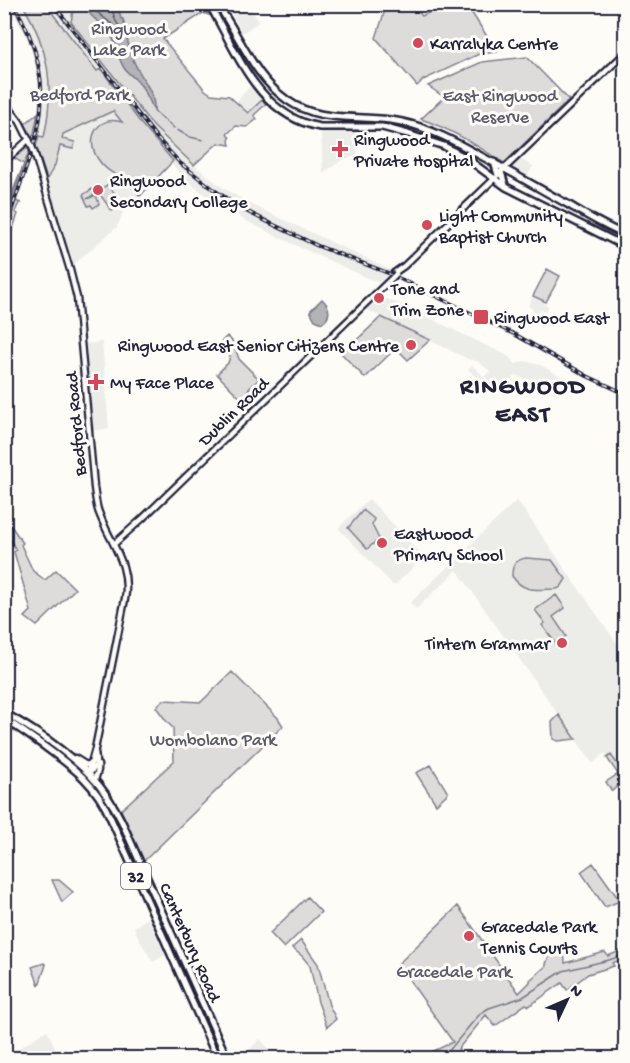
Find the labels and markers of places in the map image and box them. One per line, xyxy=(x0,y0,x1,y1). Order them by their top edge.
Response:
place label: Karralyka Centre xyxy=(430,35,559,56)
marker: Karralyka Centre xyxy=(411,36,425,50)
place label: Ringwood Private Hospital xyxy=(353,131,473,173)
marker: Ringwood Private Hospital xyxy=(331,140,349,158)
place label: Ringwood Secondary College xyxy=(110,172,248,214)
marker: Ringwood Secondary College xyxy=(91,183,105,197)
place label: Light Community Baptist Church xyxy=(438,207,563,249)
marker: Light Community Baptist Church xyxy=(420,218,434,232)
place label: Tone and Trim Zone xyxy=(390,280,465,322)
marker: Tone and Trim Zone xyxy=(372,291,386,305)
marker: Ringwood East xyxy=(472,308,490,326)
place label: Ringwood East xyxy=(494,309,610,330)
place label: Ringwood East Senior Citizens Centre xyxy=(118,337,400,358)
marker: Ringwood East Senior Citizens Centre xyxy=(404,338,418,352)
marker: My Face Place xyxy=(87,373,105,391)
place label: My Face Place xyxy=(110,374,215,395)
place label: Eastwood Primary School xyxy=(393,525,503,567)
marker: Eastwood Primary School xyxy=(375,536,389,550)
place label: Tintern Grammar xyxy=(424,635,552,656)
marker: Tintern Grammar xyxy=(555,636,569,650)
place label: Gracedale Park Tennis Courts xyxy=(480,918,598,960)
marker: Gracedale Park Tennis Courts xyxy=(462,929,476,943)

